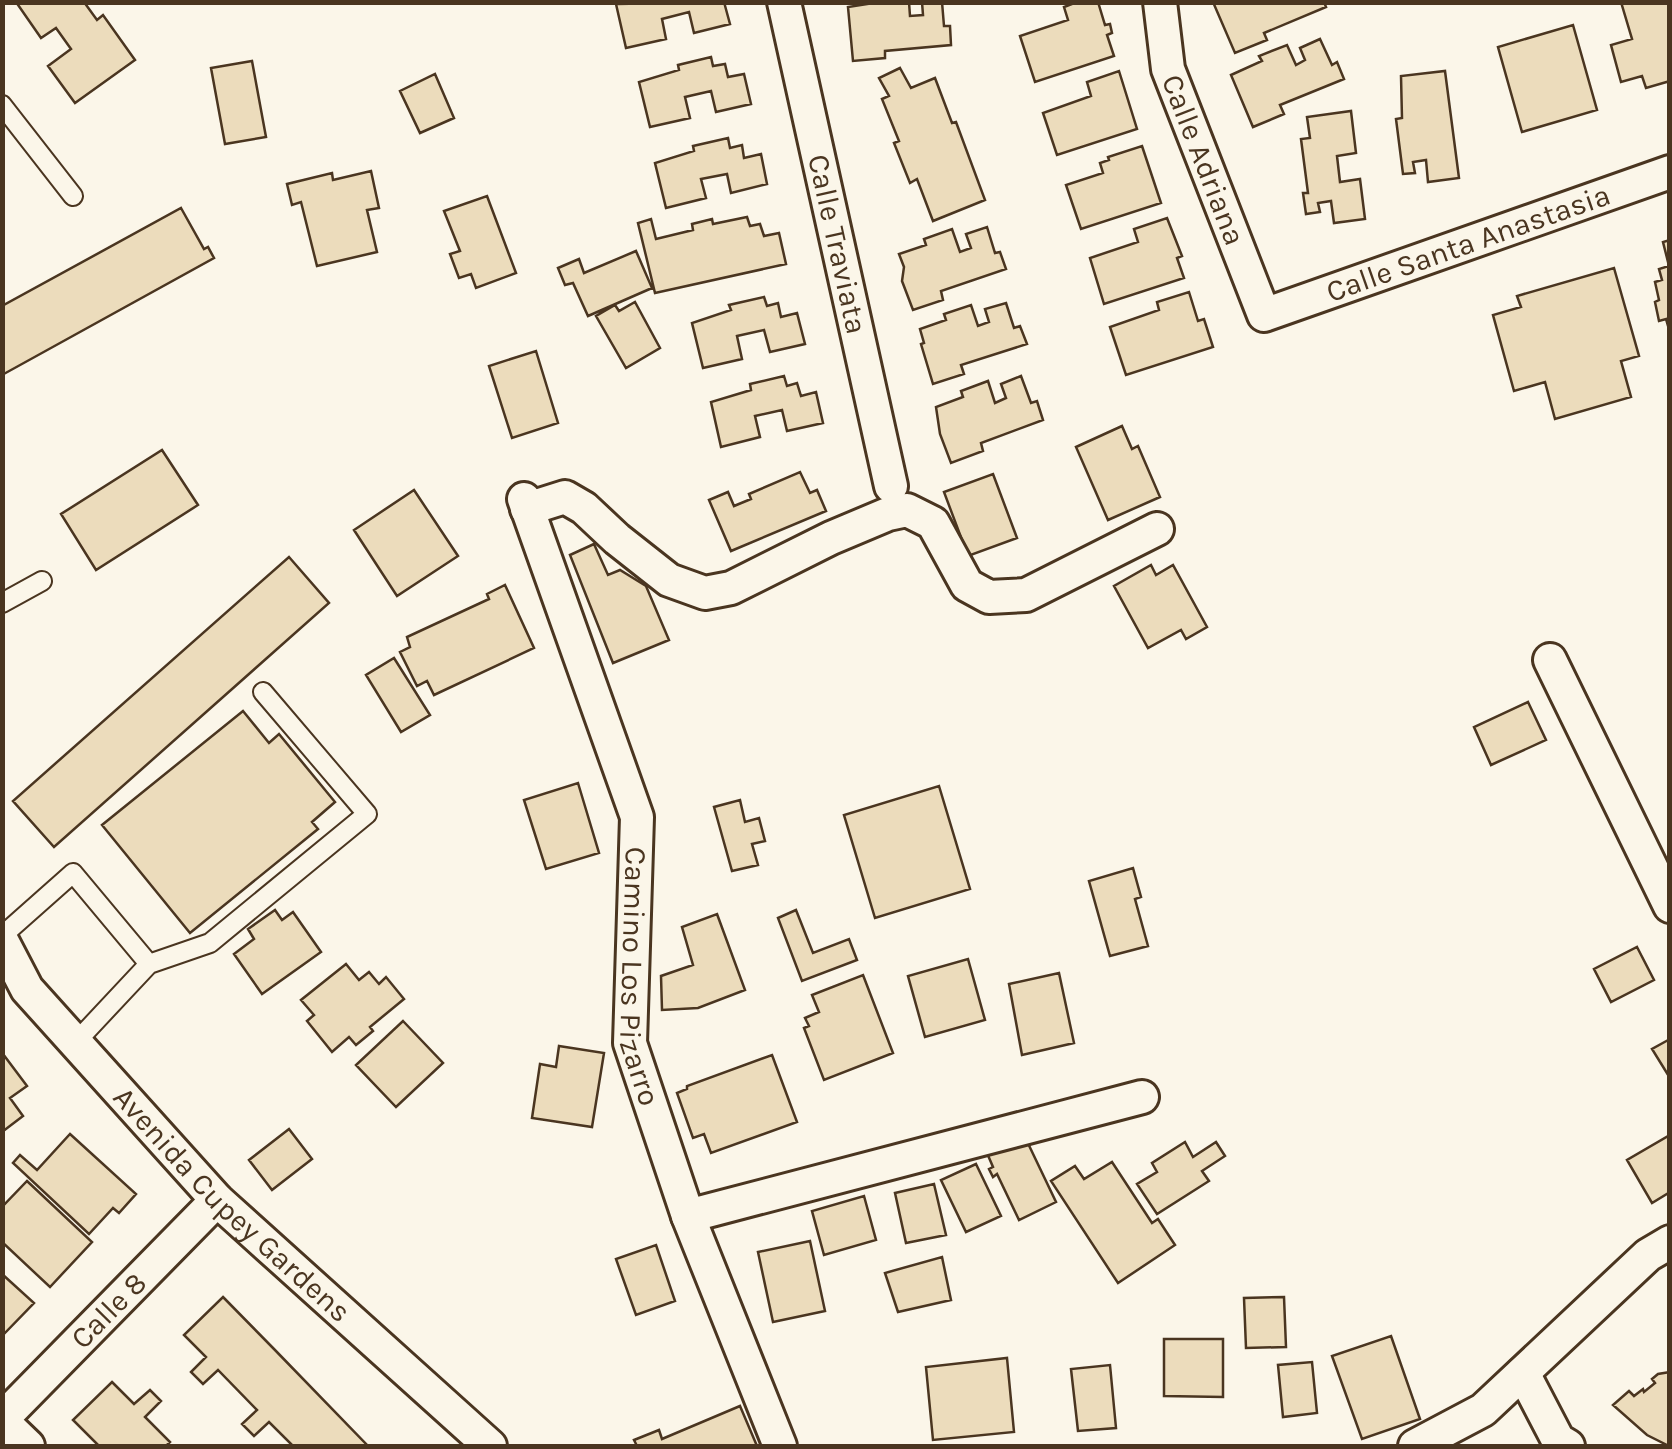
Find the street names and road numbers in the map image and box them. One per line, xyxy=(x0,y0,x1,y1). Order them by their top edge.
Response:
street label: Calle Adriana xyxy=(1154,69,1253,250)
street label: Calle Traviata xyxy=(800,151,875,337)
street label: Calle Santa Anastasia xyxy=(1321,177,1615,310)
street label: Camino Los Pizarro xyxy=(612,846,668,1110)
street label: Avenida Cupey Gardens xyxy=(106,1079,358,1330)
street label: Calle 8 xyxy=(63,1265,154,1356)

